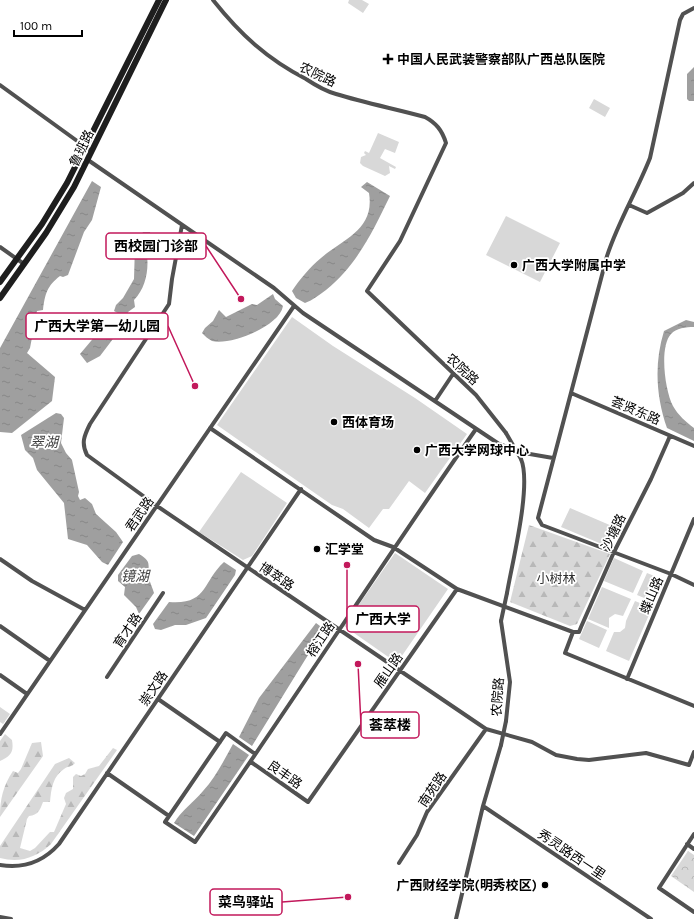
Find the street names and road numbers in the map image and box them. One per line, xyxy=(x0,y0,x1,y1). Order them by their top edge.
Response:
street label: 农院路 xyxy=(297,59,339,90)
street label: 鲁班路 xyxy=(66,127,97,169)
street label: 农院路 xyxy=(443,351,482,388)
street label: 荟贤东路 xyxy=(609,393,663,428)
street label: 君武路 xyxy=(122,494,157,535)
street label: 沙塘路 xyxy=(598,511,629,553)
street label: 博萃路 xyxy=(256,559,297,594)
street label: 蝶山路 xyxy=(637,574,666,616)
street label: 育才路 xyxy=(110,610,145,651)
street label: 榕江路 xyxy=(303,619,338,660)
street label: 雁山路 xyxy=(371,650,406,691)
street label: 崇文路 xyxy=(136,668,171,709)
street label: 农院路 xyxy=(489,677,506,717)
street label: 良丰路 xyxy=(264,757,305,792)
street label: 南苑路 xyxy=(415,769,450,810)
street label: 秀灵路西一里 xyxy=(535,826,608,882)

